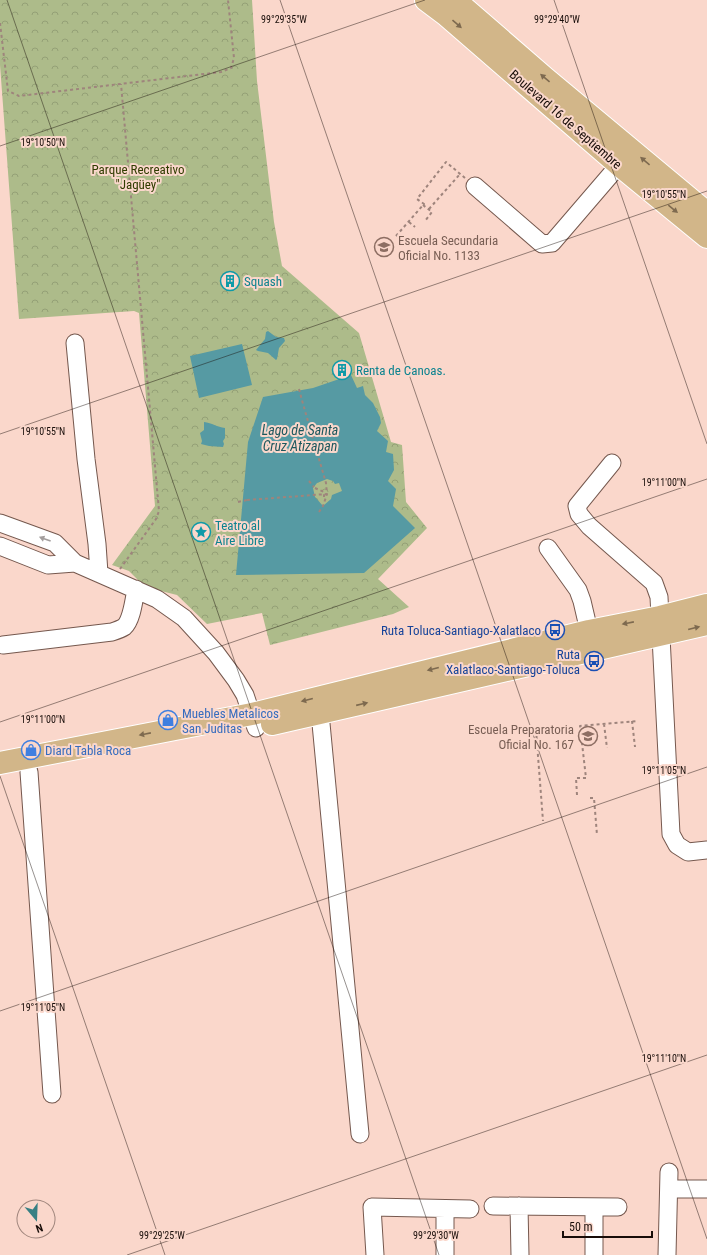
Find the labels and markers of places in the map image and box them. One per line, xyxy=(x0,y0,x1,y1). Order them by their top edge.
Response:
place label: Escuela Secundaria Oficial No. 1133 xyxy=(398,233,498,263)
school or university icon: Escuela Secundaria Oficial No. 1133 xyxy=(373,236,395,258)
building icon: Squash xyxy=(219,270,241,292)
place label: Squash xyxy=(244,274,282,289)
building icon: Renta de Canoas. xyxy=(331,359,353,381)
place label: Renta de Canoas. xyxy=(356,363,446,378)
place label: Teatro al Aire Libre xyxy=(215,518,264,548)
place icon: Teatro al Aire Libre xyxy=(190,521,212,543)
bus stop icon: Ruta Toluca-Santiago-Xalatlaco xyxy=(544,619,566,641)
place label: Ruta Toluca-Santiago-Xalatlaco xyxy=(381,623,541,638)
place label: Ruta Xalatlaco-Santiago-Toluca xyxy=(446,647,580,677)
bus stop icon: Ruta Xalatlaco-Santiago-Toluca xyxy=(583,650,605,672)
place label: Muebles Metalicos San Juditas xyxy=(182,706,279,736)
shop icon: Muebles Metalicos San Juditas xyxy=(157,709,179,731)
place label: Escuela Preparatoria Oficial No. 167 xyxy=(468,722,574,752)
school or university icon: Escuela Preparatoria Oficial No. 167 xyxy=(577,725,599,747)
shop icon: Diard Tabla Roca xyxy=(20,739,42,761)
place label: Diard Tabla Roca xyxy=(45,743,131,758)

